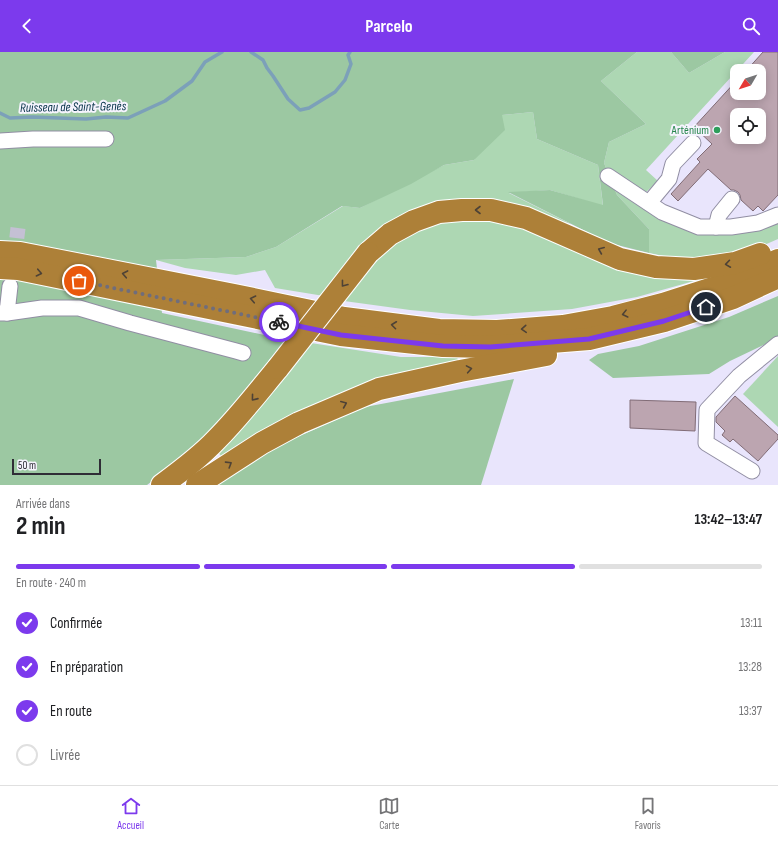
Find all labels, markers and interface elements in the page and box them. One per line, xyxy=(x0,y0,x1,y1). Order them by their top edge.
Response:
icon: back xyxy=(16,15,38,37)
icon: search xyxy=(740,15,762,37)
text: Parcelo xyxy=(365,16,413,37)
north arrow xyxy=(730,64,766,100)
map controls xyxy=(730,64,766,144)
water label: Ruisseau de Saint-Genès xyxy=(20,98,127,116)
button: locate xyxy=(730,108,766,144)
place label: Arténium xyxy=(671,123,709,138)
marker: Arténium xyxy=(712,125,722,135)
one-way arrow xyxy=(475,206,481,214)
one-way arrow xyxy=(597,247,604,255)
one-way arrow xyxy=(725,259,731,268)
pin xyxy=(62,264,96,298)
one-way arrow xyxy=(35,268,42,277)
icon: bag xyxy=(68,270,90,292)
one-way arrow xyxy=(122,270,128,278)
one-way arrow xyxy=(341,279,348,286)
pin xyxy=(689,290,723,324)
one-way arrow xyxy=(250,295,256,303)
icon: home xyxy=(695,296,717,318)
courier xyxy=(259,302,299,342)
one-way arrow xyxy=(622,309,628,317)
icon: bike xyxy=(268,311,290,333)
one-way arrow xyxy=(391,321,397,330)
one-way arrow xyxy=(521,325,527,334)
one-way arrow xyxy=(466,365,472,374)
one-way arrow xyxy=(252,393,259,401)
one-way arrow xyxy=(341,400,348,408)
scale bar xyxy=(12,457,101,476)
text: 50 m xyxy=(18,459,36,472)
one-way arrow xyxy=(225,461,232,469)
text: Arrivée dans xyxy=(16,496,70,512)
text: 13:42–13:47 xyxy=(695,510,762,529)
text: 2 min xyxy=(16,511,66,542)
text: En route · 240 m xyxy=(16,575,86,591)
icon: check xyxy=(16,612,38,634)
text: Confirmée xyxy=(50,614,102,633)
text: 13:11 xyxy=(740,615,762,631)
icon: check xyxy=(16,656,38,678)
text: En préparation xyxy=(50,658,123,677)
text: 13:28 xyxy=(738,659,762,675)
icon: check xyxy=(16,700,38,722)
text: En route xyxy=(50,702,92,721)
text: 13:37 xyxy=(739,703,762,719)
text: Livrée xyxy=(50,746,80,765)
tab: Accueil xyxy=(117,795,144,832)
tab: Carte xyxy=(378,795,400,832)
tab: Favoris xyxy=(635,795,661,832)

